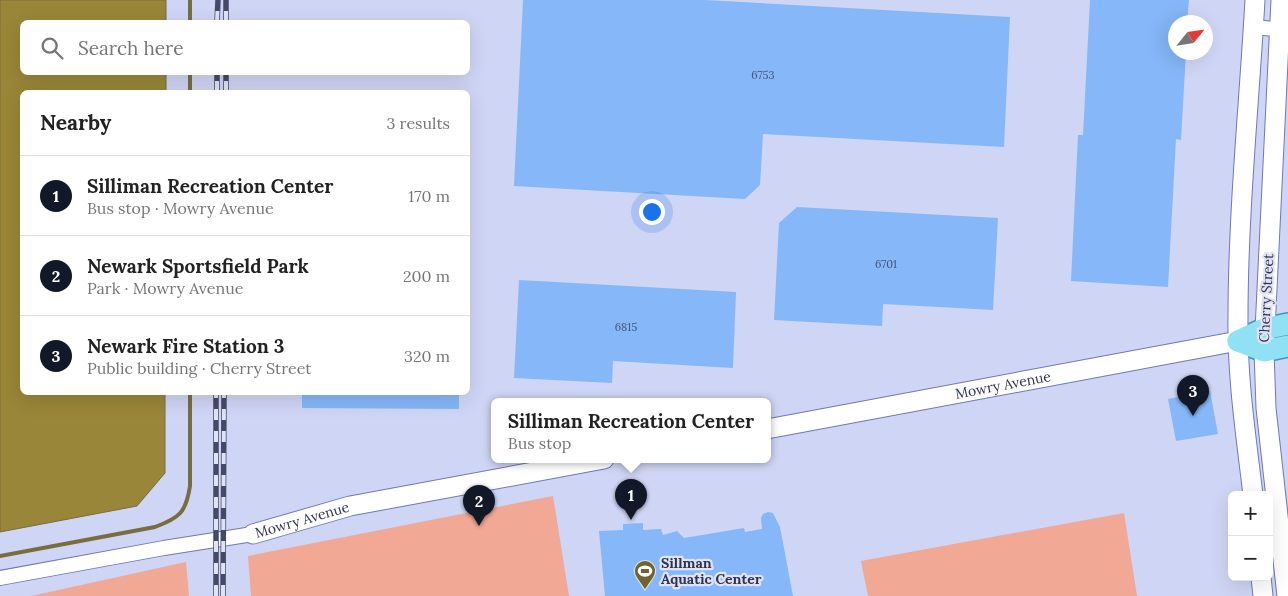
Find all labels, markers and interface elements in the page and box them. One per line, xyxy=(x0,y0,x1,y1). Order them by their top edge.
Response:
north arrow xyxy=(1168,15,1213,60)
search box xyxy=(20,20,470,75)
icon: search xyxy=(38,34,66,62)
text: Search here xyxy=(78,36,184,60)
house number: 6753 xyxy=(751,68,775,82)
text: Nearby xyxy=(40,109,111,136)
text: 3 results xyxy=(386,113,450,133)
text: Silliman Recreation Center xyxy=(87,174,333,198)
text: 1 xyxy=(53,186,59,206)
text: 170 m xyxy=(408,186,450,206)
text: Bus stop · Mowry Avenue xyxy=(87,198,274,218)
your location xyxy=(639,199,665,225)
street label: Cherry Street xyxy=(1255,253,1277,343)
text: Newark Sportsfield Park xyxy=(87,254,309,278)
house number: 6701 xyxy=(875,257,897,271)
text: 2 xyxy=(52,266,60,286)
text: 200 m xyxy=(403,266,450,286)
text: Park · Mowry Avenue xyxy=(87,278,243,298)
house number: 6815 xyxy=(615,320,637,334)
text: Newark Fire Station 3 xyxy=(87,334,285,358)
text: 3 xyxy=(52,346,60,366)
text: 320 m xyxy=(404,346,450,366)
text: Public building · Cherry Street xyxy=(87,358,311,378)
street label: Mowry Avenue xyxy=(954,367,1053,403)
pin: 3 xyxy=(1177,375,1209,416)
popup xyxy=(491,398,771,463)
text: Silliman Recreation Center xyxy=(508,409,754,433)
text: Bus stop xyxy=(508,433,571,453)
pin: 1 xyxy=(615,479,647,520)
pin: 2 xyxy=(463,485,495,526)
map controls xyxy=(1228,491,1273,581)
button: + xyxy=(1228,491,1273,536)
street label: Mowry Avenue xyxy=(253,498,351,542)
button: − xyxy=(1228,536,1273,581)
place label: Sillman Aquatic Center xyxy=(661,554,762,588)
sports icon: Sillman Aquatic Center xyxy=(633,559,657,590)

